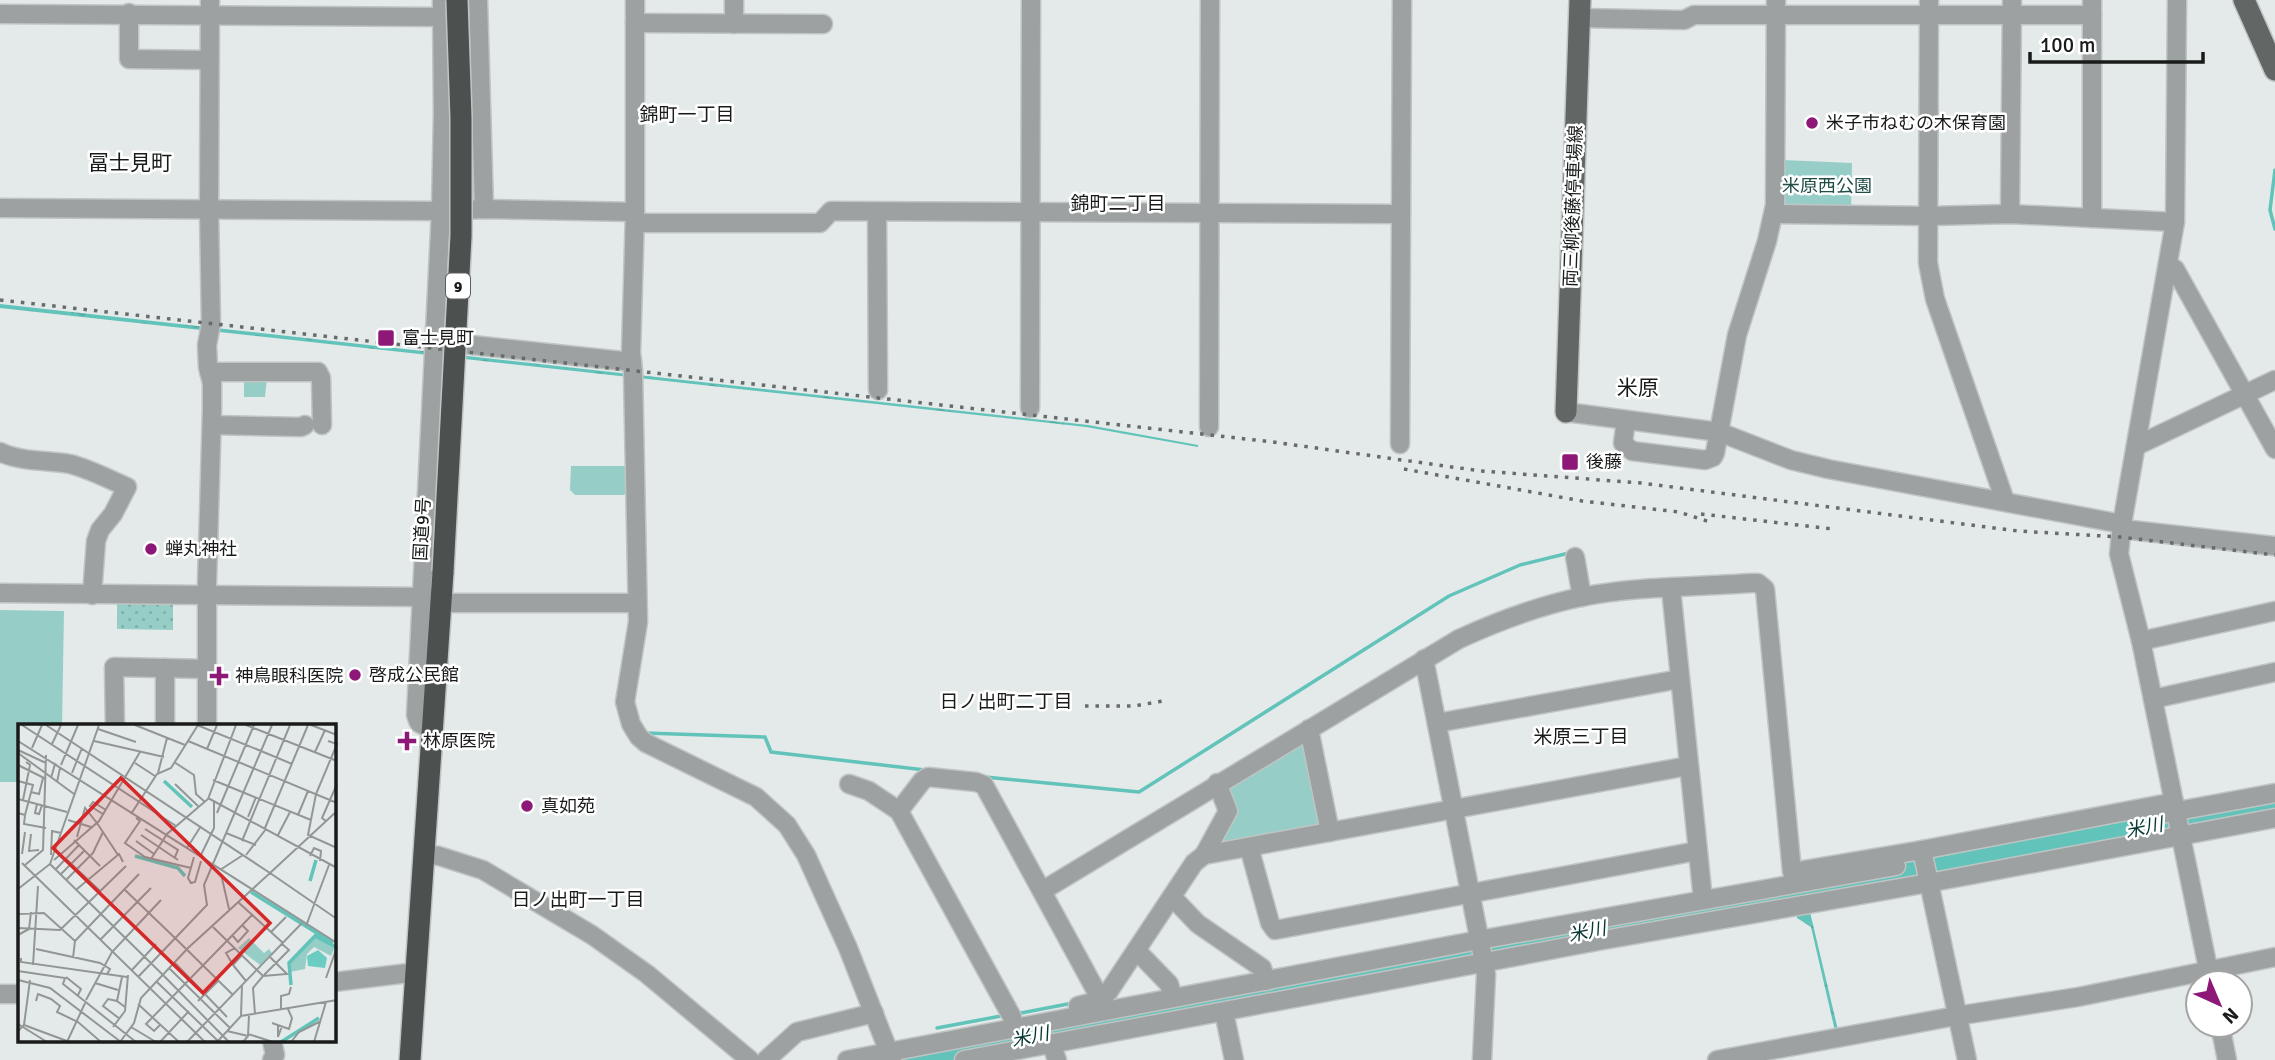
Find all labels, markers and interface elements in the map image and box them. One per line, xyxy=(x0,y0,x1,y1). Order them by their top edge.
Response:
scale bar xyxy=(2030,21,2203,65)
text: 100 m xyxy=(2040,32,2095,58)
district label: 錦町一丁目 xyxy=(639,103,735,127)
place label: 米子市ねむの木保育園 xyxy=(1826,112,2006,134)
marker: 米子市ねむの木保育園 xyxy=(1804,115,1820,131)
street label: 両三柳後藤停車場線 xyxy=(1559,125,1587,287)
district label: 冨士見町 xyxy=(88,150,172,176)
park label: 米原西公園 xyxy=(1782,175,1872,197)
district label: 錦町二丁目 xyxy=(1070,192,1166,216)
road number: 9 xyxy=(446,274,470,298)
place label: 富士見町 xyxy=(402,327,474,349)
marker: 富士見町 xyxy=(376,328,396,348)
district label: 米原 xyxy=(1617,375,1659,401)
place label: 後藤 xyxy=(1586,451,1622,473)
marker: 後藤 xyxy=(1560,452,1580,472)
street label: 国道9号 xyxy=(409,497,435,561)
place label: 蝉丸神社 xyxy=(165,538,237,560)
marker: 蝉丸神社 xyxy=(143,541,159,557)
place label: 啓成公民館 xyxy=(369,664,459,686)
place label: 神鳥眼科医院 xyxy=(235,665,343,687)
marker: 神鳥眼科医院 xyxy=(209,666,229,686)
marker: 啓成公民館 xyxy=(347,667,363,683)
district label: 日ノ出町二丁目 xyxy=(939,690,1073,714)
inset map xyxy=(18,724,336,1042)
district label: 米原三丁目 xyxy=(1533,725,1629,749)
place label: 林原医院 xyxy=(423,730,495,752)
marker: 林原医院 xyxy=(397,731,417,751)
place label: 真如苑 xyxy=(541,795,595,817)
marker: 真如苑 xyxy=(519,798,535,814)
water label: 米川 xyxy=(2123,812,2167,843)
district label: 日ノ出町一丁目 xyxy=(511,888,645,912)
water label: 米川 xyxy=(1566,916,1610,947)
north arrow xyxy=(2184,969,2254,1039)
text: N xyxy=(2217,1002,2243,1029)
water label: 米川 xyxy=(1009,1021,1053,1052)

